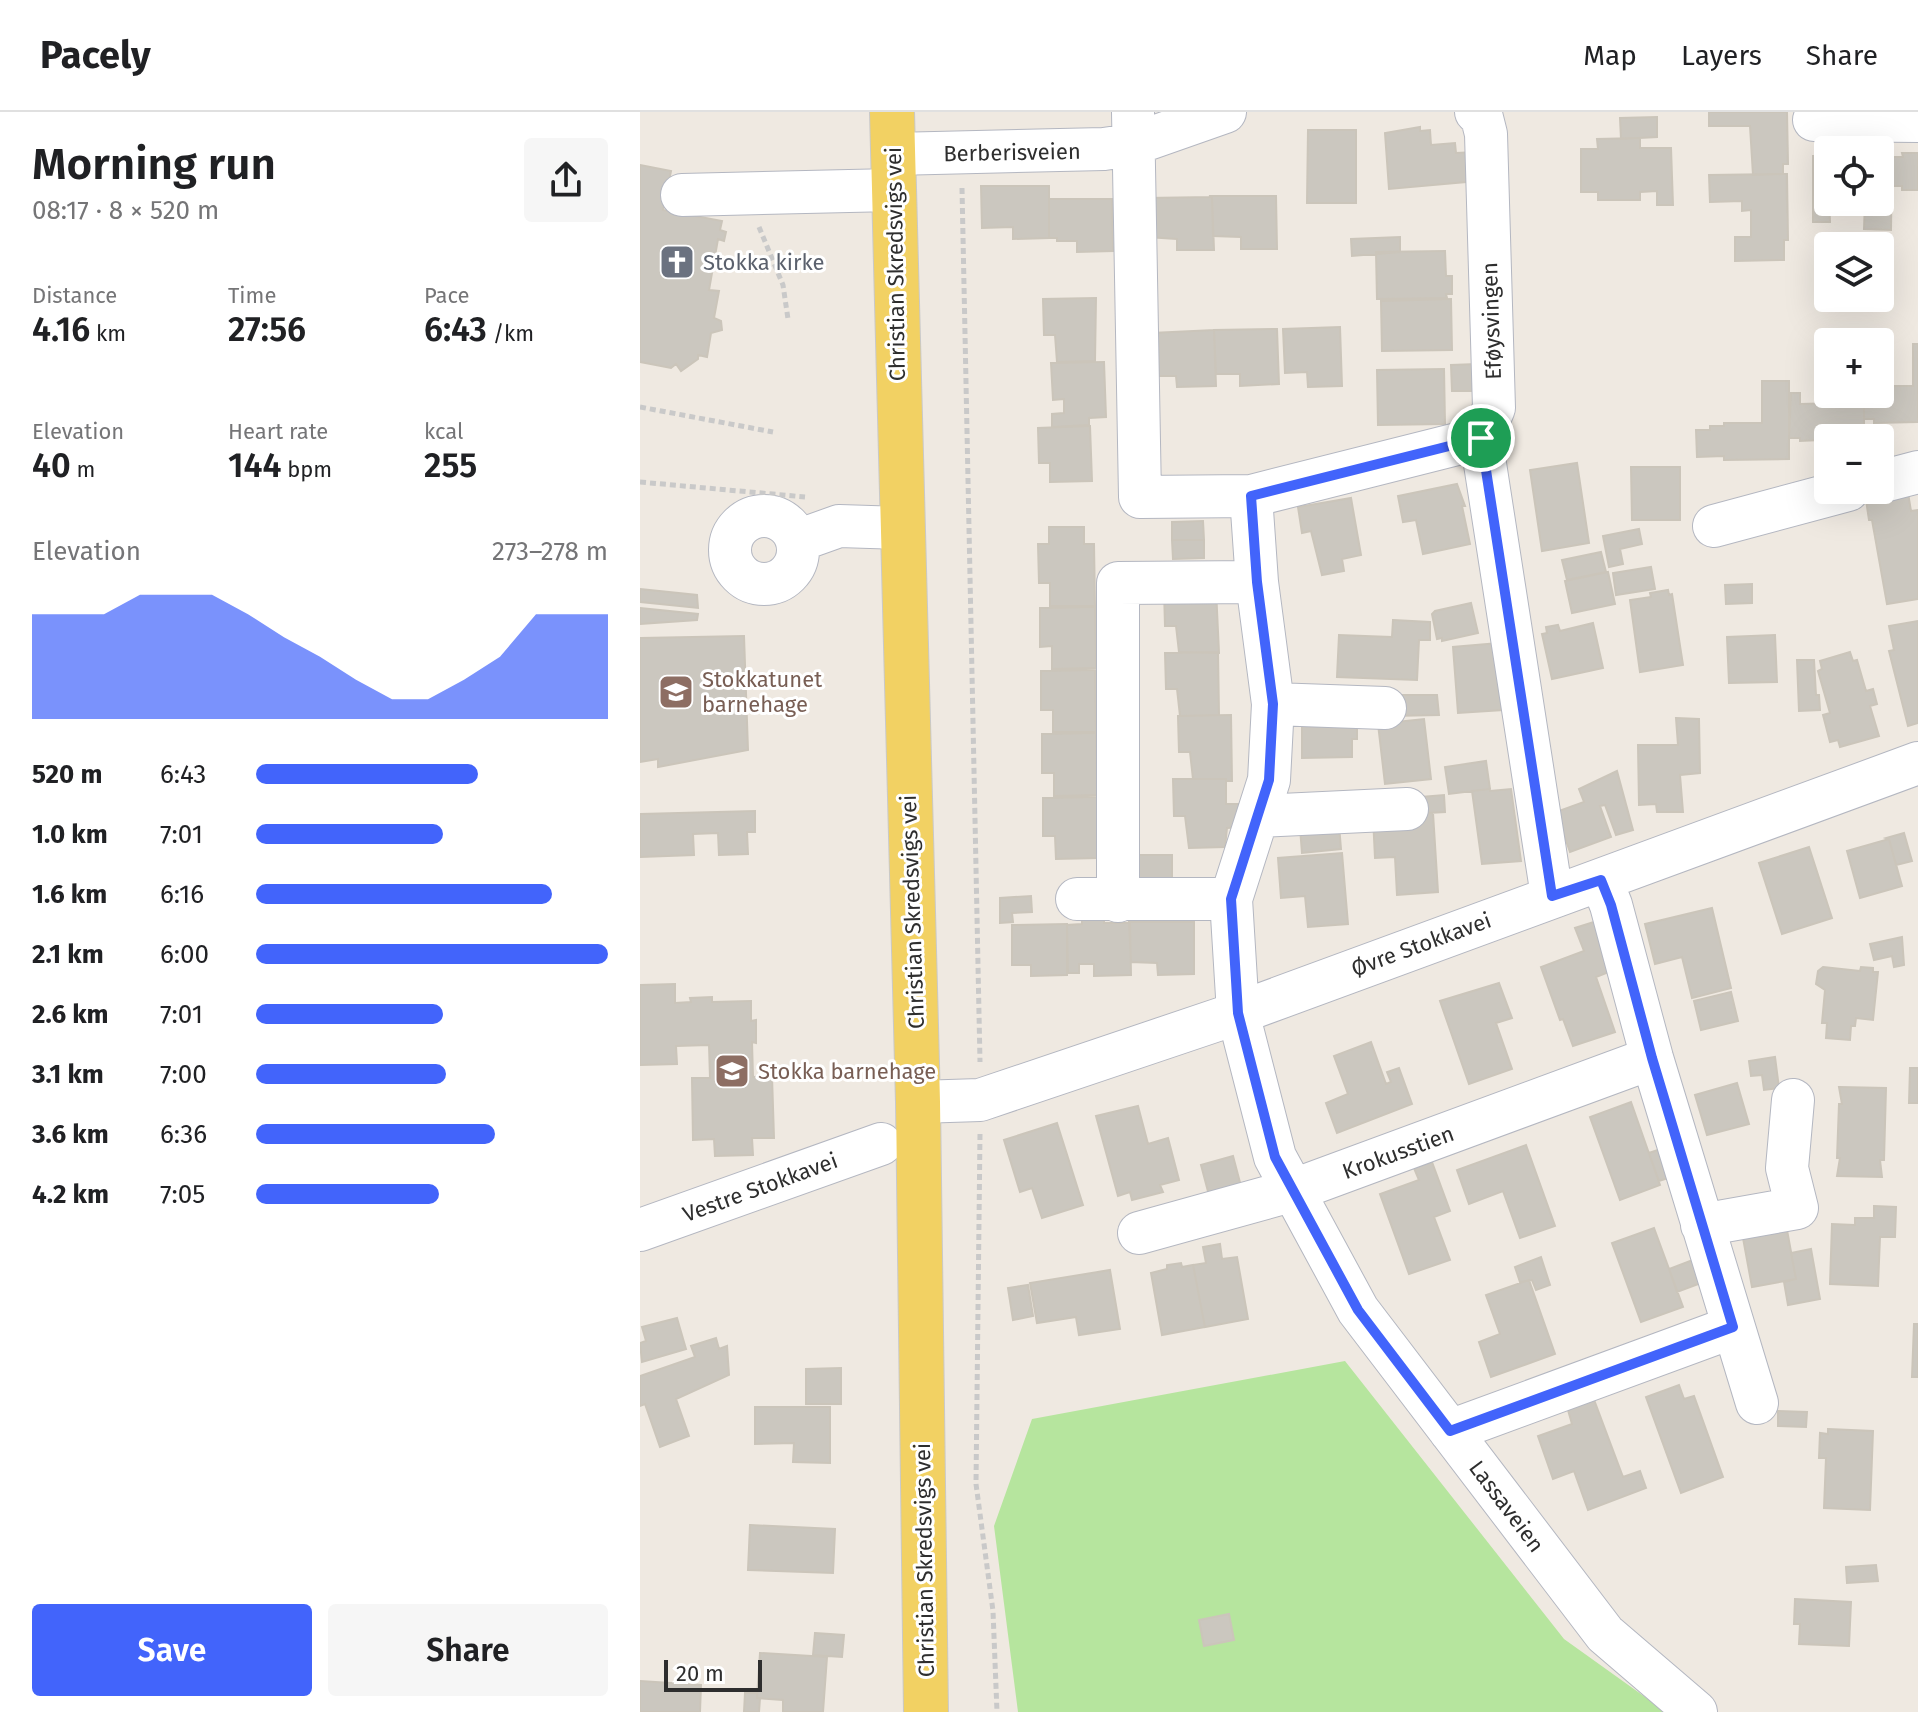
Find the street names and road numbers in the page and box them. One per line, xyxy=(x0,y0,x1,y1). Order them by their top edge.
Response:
street label: Berberisveien xyxy=(943,138,1081,167)
street label: Christian Skredsvigs vei xyxy=(880,147,911,381)
street label: Eføysvingen xyxy=(1476,262,1507,380)
street label: Christian Skredsvigs vei xyxy=(895,794,930,1030)
street label: Øvre Stokkavei xyxy=(1348,907,1495,982)
street label: Krokusstien xyxy=(1339,1120,1458,1185)
street label: Vestre Stokkavei xyxy=(679,1147,841,1228)
street label: Christian Skredsvigs vei xyxy=(909,1443,940,1677)
street label: Lassaveien xyxy=(1463,1455,1550,1558)

